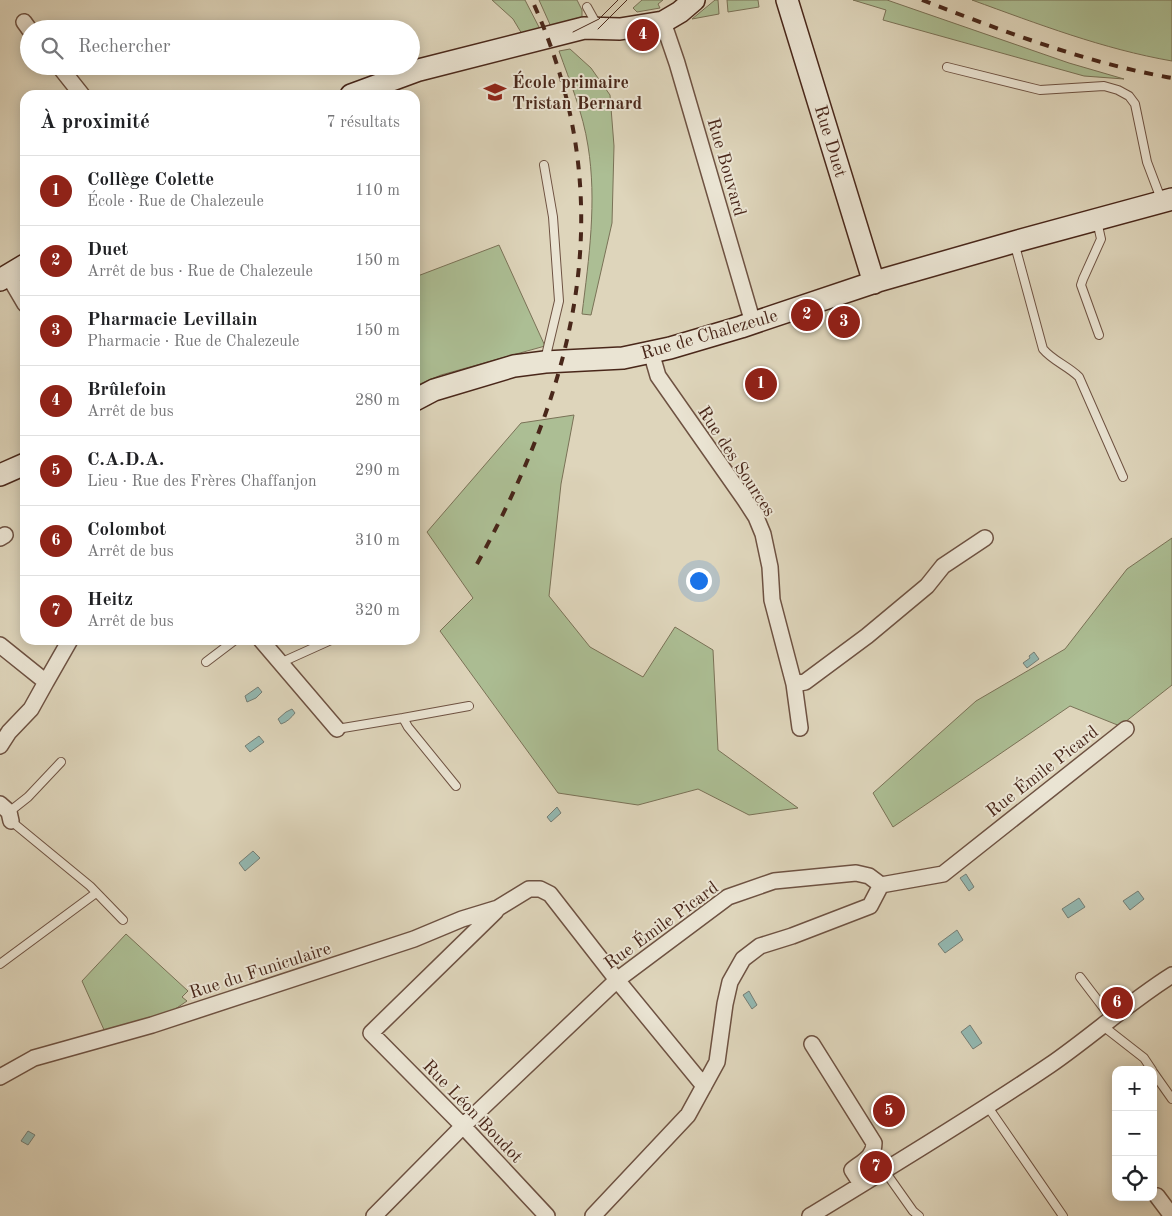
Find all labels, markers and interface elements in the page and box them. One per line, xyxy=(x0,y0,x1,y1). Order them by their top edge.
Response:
pin: 4 xyxy=(627,16,659,54)
search box xyxy=(20,20,420,75)
icon: search xyxy=(38,34,66,62)
text: Rechercher xyxy=(78,38,171,57)
place label: École primaire Tristan Bernard xyxy=(512,70,643,113)
school or university icon: École primaire Tristan Bernard xyxy=(482,79,508,105)
street label: Rue Duet xyxy=(811,103,849,179)
text: À proximité xyxy=(40,112,150,133)
text: 7 résultats xyxy=(326,115,400,131)
street label: Rue Bouvard xyxy=(703,116,749,219)
text: Collège Colette xyxy=(87,171,214,190)
text: 1 xyxy=(51,183,61,199)
text: 110 m xyxy=(355,183,400,199)
text: École · Rue de Chalezeule xyxy=(87,194,264,210)
text: Duet xyxy=(87,241,128,260)
text: 2 xyxy=(51,253,61,269)
text: 150 m xyxy=(355,253,400,269)
text: Arrêt de bus · Rue de Chalezeule xyxy=(87,264,313,280)
pin: 2 xyxy=(791,296,823,334)
pin: 3 xyxy=(828,303,860,341)
street label: Rue de Chalezeule xyxy=(639,307,780,363)
text: Pharmacie Levillain xyxy=(87,311,257,330)
text: 3 xyxy=(51,323,61,339)
text: 150 m xyxy=(355,323,400,339)
text: Pharmacie · Rue de Chalezeule xyxy=(87,334,299,350)
pin: 1 xyxy=(745,365,777,403)
text: Brûlefoin xyxy=(87,381,166,400)
text: 4 xyxy=(51,393,61,409)
text: 280 m xyxy=(355,393,400,409)
street label: Rue des Sources xyxy=(694,403,778,520)
text: Arrêt de bus xyxy=(87,404,174,420)
text: C.A.D.A. xyxy=(87,451,164,470)
text: 5 xyxy=(51,463,61,479)
text: 290 m xyxy=(355,463,400,479)
text: Lieu · Rue des Frères Chaffanjon xyxy=(87,474,317,490)
text: Colombot xyxy=(87,521,166,540)
text: 6 xyxy=(51,533,61,549)
text: 310 m xyxy=(355,533,400,549)
text: Arrêt de bus xyxy=(87,544,174,560)
your location xyxy=(686,568,712,594)
text: Heitz xyxy=(87,591,133,610)
text: 7 xyxy=(51,603,61,619)
text: 320 m xyxy=(355,603,400,619)
text: Arrêt de bus xyxy=(87,614,174,630)
street label: Rue Émile Picard xyxy=(981,720,1102,821)
street label: Rue Émile Picard xyxy=(599,875,722,973)
street label: Rue du Funiculaire xyxy=(187,940,333,1002)
pin: 6 xyxy=(1101,984,1133,1022)
street label: Rue Léon Boudot xyxy=(419,1057,526,1167)
map controls xyxy=(1112,1066,1157,1201)
button: + xyxy=(1112,1066,1157,1111)
pin: 5 xyxy=(873,1092,905,1130)
button: − xyxy=(1112,1111,1157,1156)
pin: 7 xyxy=(860,1148,892,1186)
button: locate xyxy=(1112,1156,1157,1201)

